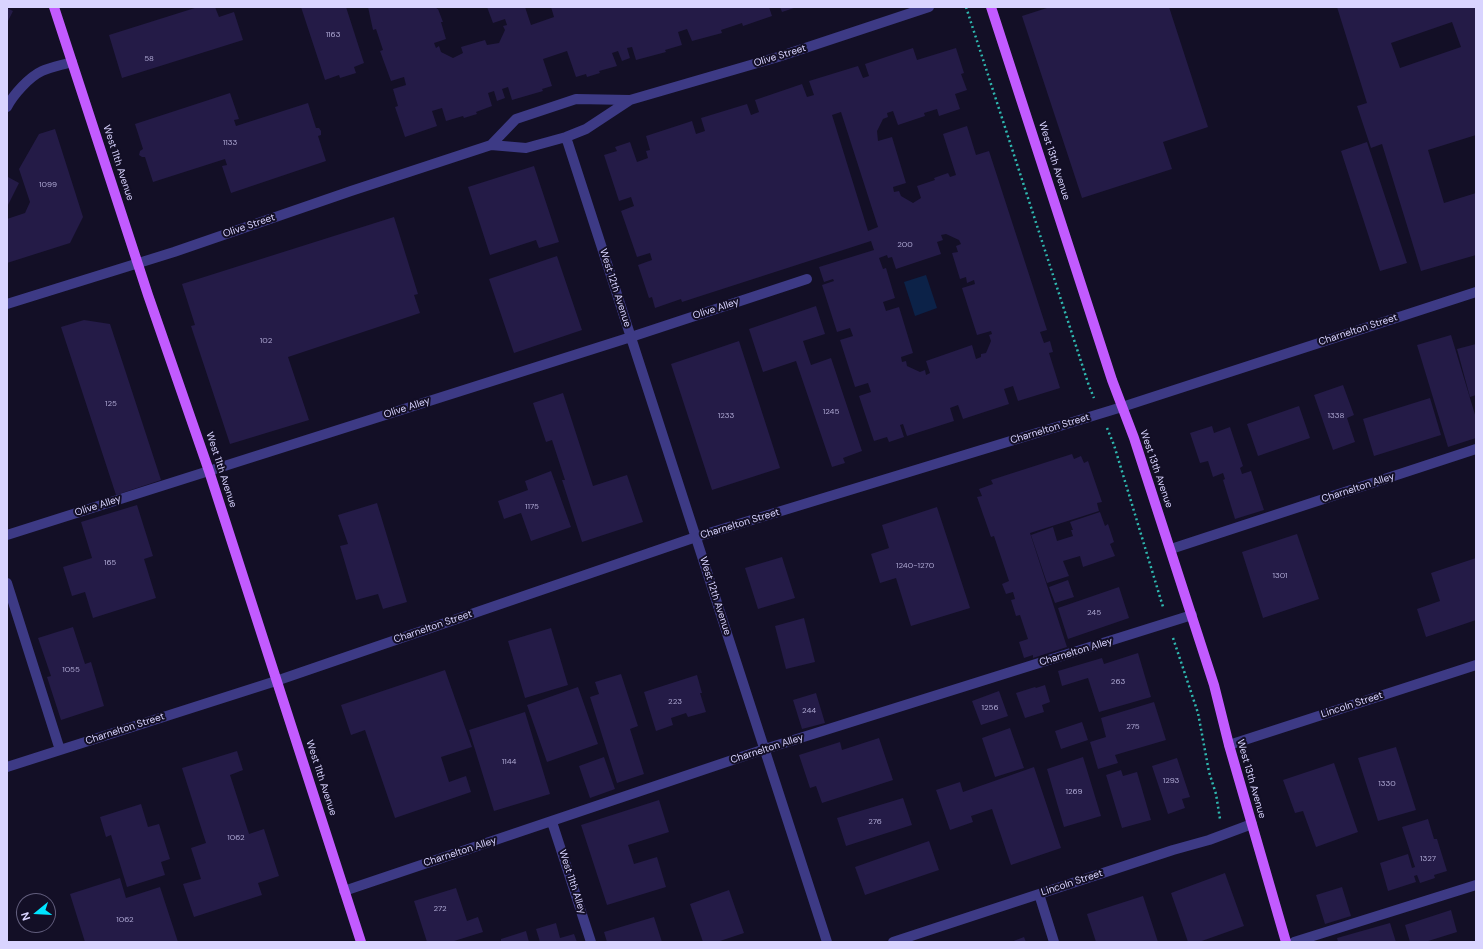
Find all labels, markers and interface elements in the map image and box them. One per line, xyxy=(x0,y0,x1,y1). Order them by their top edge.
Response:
house number: 1163 xyxy=(326,30,340,40)
street label: Olive Street xyxy=(752,42,808,70)
house number: 58 xyxy=(144,54,154,64)
street label: West 13th Avenue xyxy=(1036,120,1072,202)
street label: West 11th Avenue xyxy=(100,124,136,202)
house number: 1133 xyxy=(223,138,237,148)
house number: 1099 xyxy=(39,180,57,190)
street label: Olive Street xyxy=(221,212,277,240)
house number: 200 xyxy=(897,240,913,250)
street label: West 12th Avenue xyxy=(597,247,633,329)
street label: Olive Alley xyxy=(691,296,741,322)
street label: Charnelton Street xyxy=(1317,312,1399,348)
house number: 102 xyxy=(260,336,272,346)
street label: Olive Alley xyxy=(382,395,432,421)
house number: 125 xyxy=(105,399,117,409)
house number: 1245 xyxy=(823,407,839,417)
house number: 1233 xyxy=(718,411,734,421)
street label: Charnelton Street xyxy=(1009,411,1091,447)
house number: 1338 xyxy=(1328,411,1344,421)
street label: West 13th Avenue xyxy=(1137,428,1175,510)
street label: West 11th Avenue xyxy=(203,431,239,509)
street label: Charnelton Alley xyxy=(1320,471,1396,505)
street label: Olive Alley xyxy=(73,493,123,519)
house number: 1175 xyxy=(525,502,539,512)
street label: Charnelton Street xyxy=(699,506,781,542)
street label: West 12th Avenue xyxy=(697,555,733,637)
house number: 165 xyxy=(104,558,116,568)
house number: 1240-1270 xyxy=(896,561,934,571)
house number: 1301 xyxy=(1272,571,1288,581)
street label: Charnelton Street xyxy=(392,608,474,646)
house number: 245 xyxy=(1087,608,1101,618)
street label: Charnelton Alley xyxy=(1038,635,1114,669)
house number: 1055 xyxy=(62,665,80,675)
house number: 263 xyxy=(1111,677,1125,687)
street label: Lincoln Street xyxy=(1320,689,1384,721)
house number: 223 xyxy=(668,697,682,707)
house number: 1256 xyxy=(981,703,999,713)
house number: 244 xyxy=(802,706,816,716)
street label: Charnelton Street xyxy=(84,711,166,747)
house number: 275 xyxy=(1126,722,1140,732)
street label: Charnelton Alley xyxy=(729,732,805,766)
street label: West 13th Avenue xyxy=(1234,738,1268,820)
street label: West 11th Avenue xyxy=(303,739,339,817)
house number: 1144 xyxy=(502,757,516,767)
house number: 1293 xyxy=(1163,776,1179,786)
house number: 1330 xyxy=(1378,779,1396,789)
house number: 1269 xyxy=(1066,787,1082,797)
house number: 276 xyxy=(868,817,882,827)
house number: 1062 xyxy=(227,833,245,843)
street label: Charnelton Alley xyxy=(422,835,498,869)
street label: West 11th Alley xyxy=(556,848,588,916)
house number: 1327 xyxy=(1420,854,1436,864)
street label: Lincoln Street xyxy=(1040,867,1104,899)
north arrow xyxy=(16,893,56,933)
house number: 272 xyxy=(433,904,447,914)
text: N xyxy=(18,910,33,922)
house number: 1062 xyxy=(116,915,134,925)

